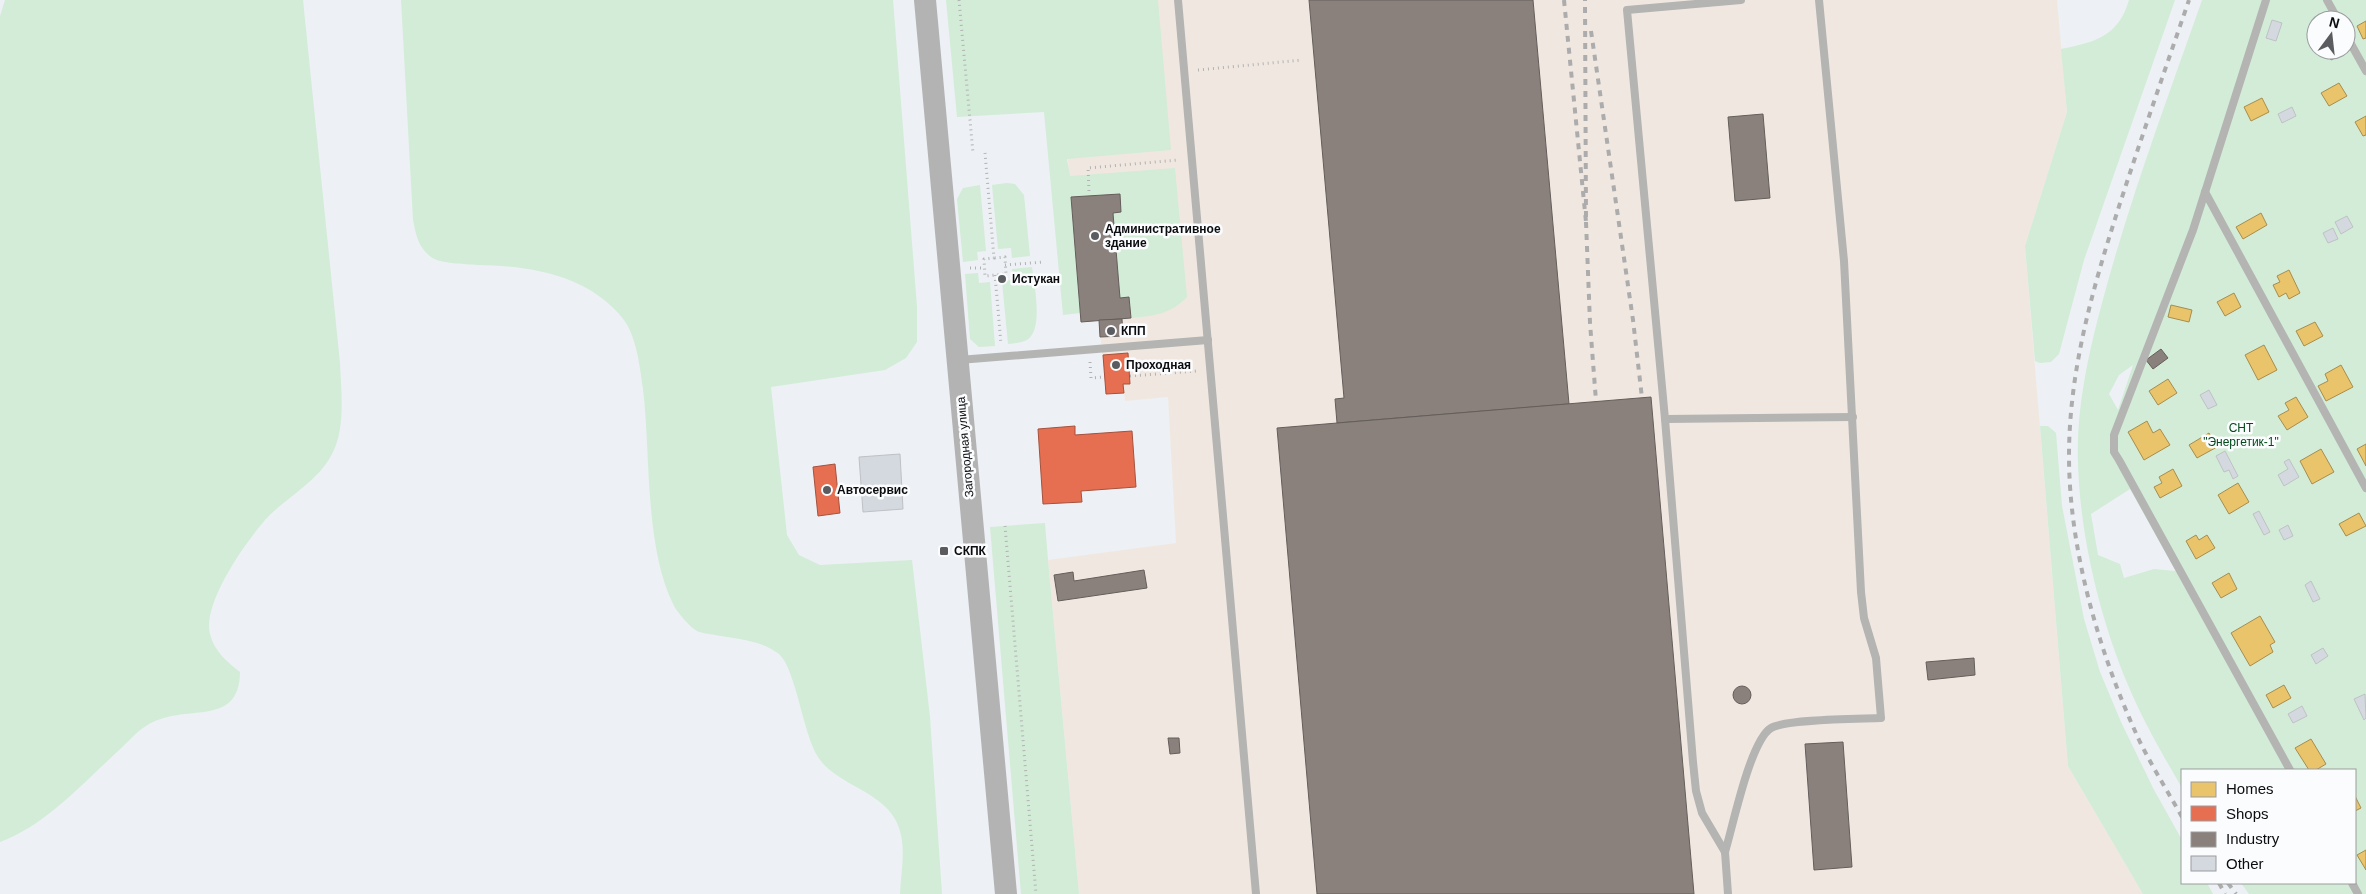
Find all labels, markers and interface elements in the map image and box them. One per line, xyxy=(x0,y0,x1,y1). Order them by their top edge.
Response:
north arrow xyxy=(2306,10,2356,60)
text: N xyxy=(2327,13,2341,31)
place label: Административное здание xyxy=(1105,222,1221,250)
marker: Административное здание xyxy=(1089,230,1101,242)
place label: Истукан xyxy=(1012,272,1060,286)
marker: Истукан xyxy=(996,273,1008,285)
place label: КПП xyxy=(1121,324,1146,338)
marker: КПП xyxy=(1105,325,1117,337)
place label: Проходная xyxy=(1126,358,1191,372)
marker: Проходная xyxy=(1110,359,1122,371)
street label: Загородная улица xyxy=(954,396,976,498)
park label: СНТ "Энергетик-1" xyxy=(2203,421,2279,449)
place label: Автосервис xyxy=(837,483,908,497)
marker: Автосервис xyxy=(821,484,833,496)
place label: СКПК xyxy=(954,544,987,558)
marker: СКПК xyxy=(938,545,950,557)
legend xyxy=(2181,769,2356,884)
text: Homes xyxy=(2226,780,2274,797)
text: Shops xyxy=(2226,805,2269,822)
text: Industry xyxy=(2226,830,2280,847)
text: Other xyxy=(2226,855,2264,872)

